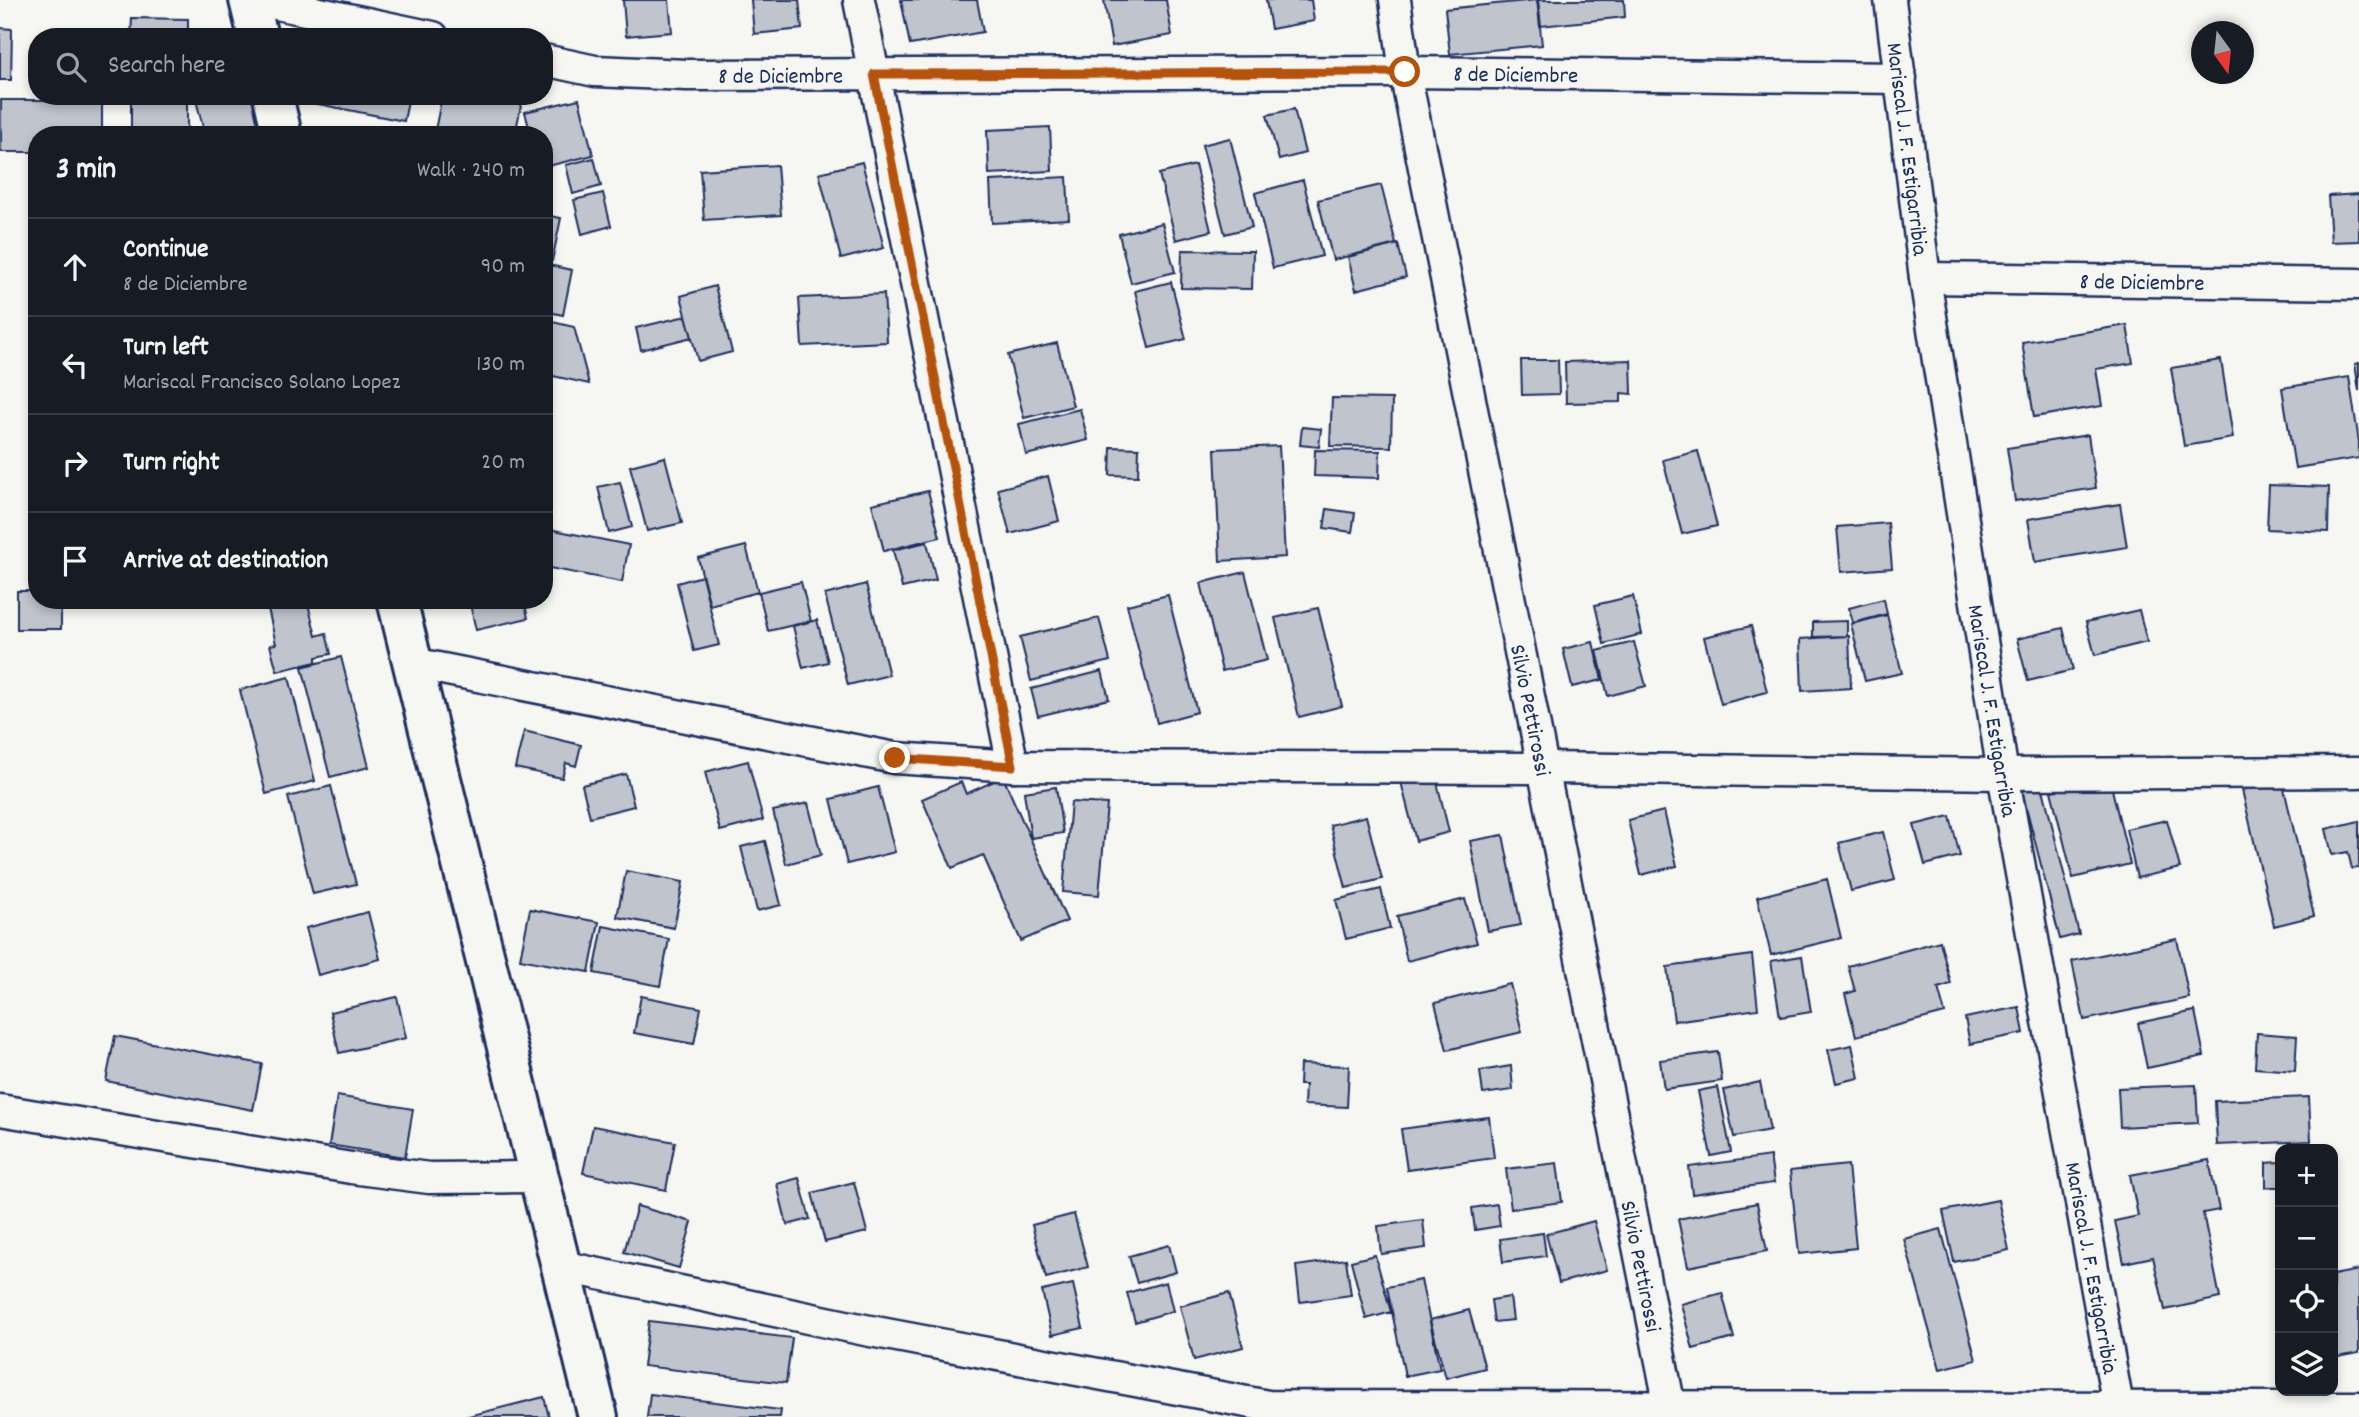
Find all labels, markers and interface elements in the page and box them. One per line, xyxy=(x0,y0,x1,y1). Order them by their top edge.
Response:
north arrow xyxy=(2191,21,2254,84)
search box xyxy=(28,28,553,105)
street label: Mariscal J. F. Estigarribia xyxy=(1876,41,1935,259)
icon: search xyxy=(52,48,90,86)
text: Search here xyxy=(108,48,226,85)
route start xyxy=(1389,56,1420,87)
street label: 8 de Diciembre xyxy=(1453,60,1578,94)
street label: 8 de Diciembre xyxy=(718,61,843,95)
text: 3 min xyxy=(56,150,116,193)
text: Walk · 240 m xyxy=(417,155,525,188)
text: Continue xyxy=(123,232,208,269)
icon: ahead xyxy=(56,248,94,286)
text: 90 m xyxy=(481,251,525,284)
street label: 8 de Diciembre xyxy=(2079,267,2205,302)
text: 8 de Diciembre xyxy=(123,269,248,302)
text: Turn left xyxy=(123,330,209,367)
icon: left xyxy=(56,346,94,384)
text: 130 m xyxy=(476,349,525,382)
text: Mariscal Francisco Solano Lopez xyxy=(123,367,400,400)
icon: right xyxy=(56,444,94,482)
text: Turn right xyxy=(123,445,220,482)
text: 20 m xyxy=(481,447,525,480)
icon: arrive xyxy=(56,542,94,580)
text: Arrive at destination xyxy=(123,543,328,580)
street label: Mariscal J. F. Estigarribia xyxy=(1957,603,2024,821)
street label: Silvio Pettirossi xyxy=(1499,642,1557,779)
route end xyxy=(879,742,910,773)
map controls xyxy=(2275,1144,2338,1396)
button: + xyxy=(2275,1144,2338,1207)
street label: Mariscal J. F. Estigarribia xyxy=(2054,1160,2125,1378)
street label: Silvio Pettirossi xyxy=(1609,1198,1668,1335)
button: − xyxy=(2275,1207,2338,1270)
button: locate xyxy=(2275,1270,2338,1333)
button: layers xyxy=(2275,1333,2338,1396)

